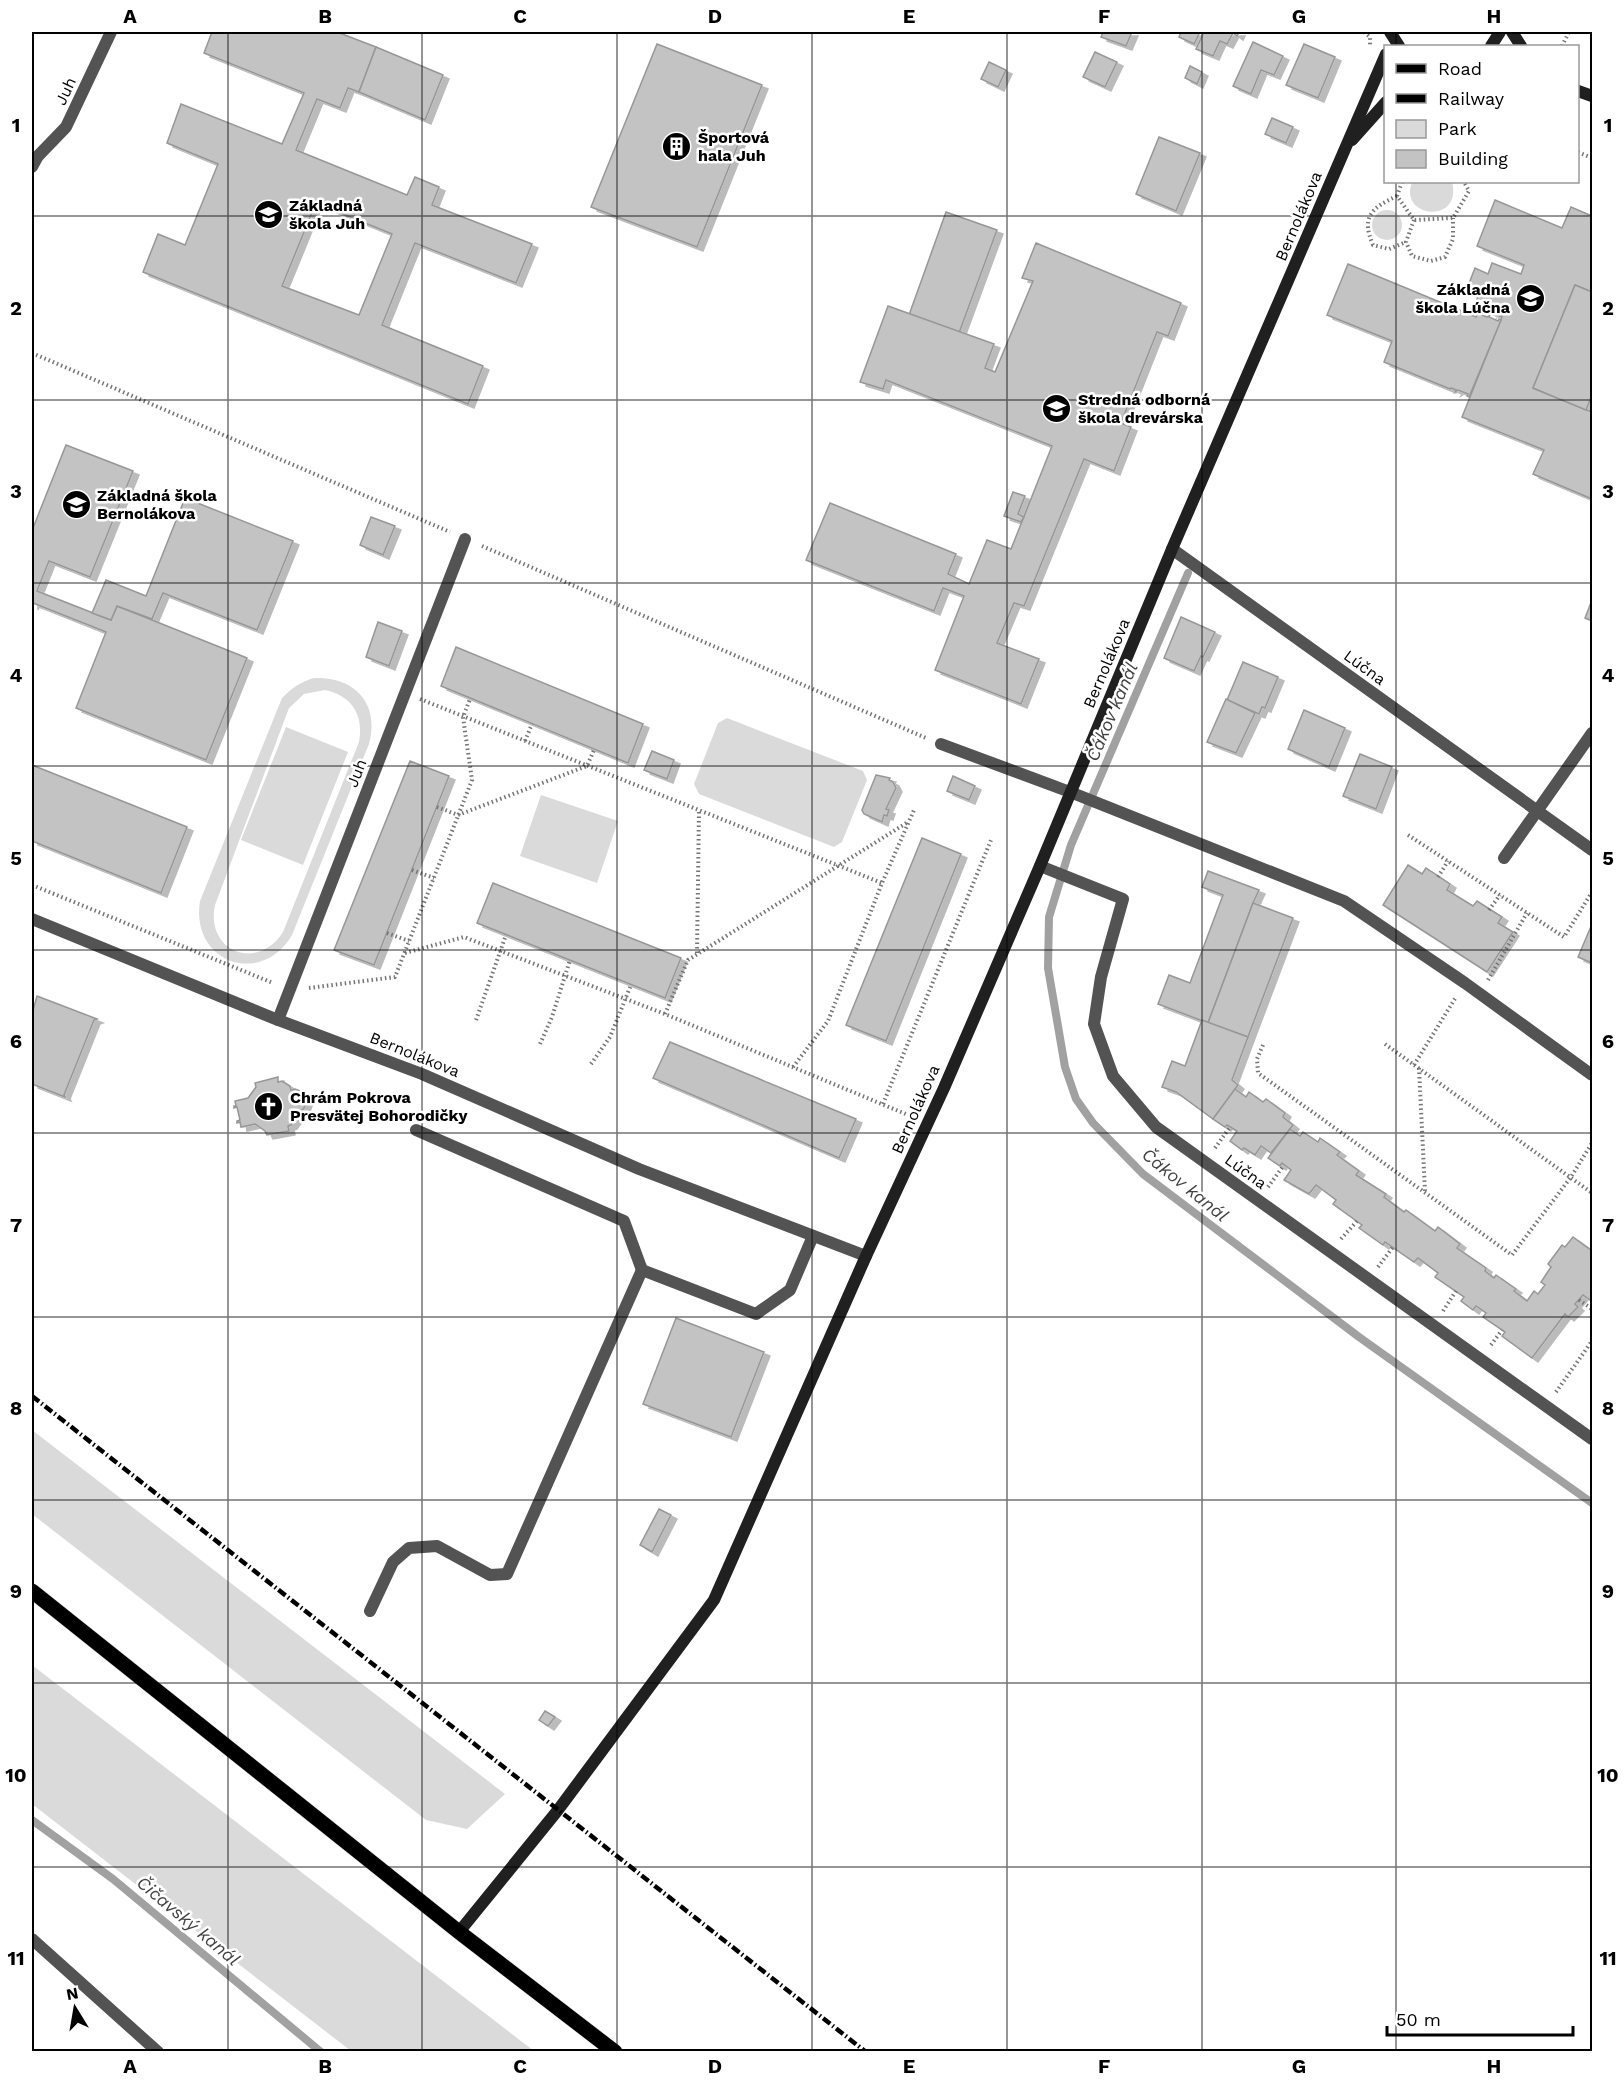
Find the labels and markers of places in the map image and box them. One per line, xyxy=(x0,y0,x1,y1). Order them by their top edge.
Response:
place label: Športová hala Juh xyxy=(698,128,770,165)
building icon: Športová hala Juh xyxy=(661,130,693,162)
place label: Základná škola Juh xyxy=(289,196,365,233)
school or university icon: Základná škola Juh xyxy=(252,198,284,230)
place label: Základná škola Lúčna xyxy=(1416,280,1511,317)
school or university icon: Základná škola Lúčna xyxy=(1515,282,1547,314)
place label: Stredná odborná škola drevárska xyxy=(1078,390,1211,427)
school or university icon: Stredná odborná škola drevárska xyxy=(1041,392,1073,424)
place label: Základná škola Bernolákova xyxy=(97,486,218,523)
school or university icon: Základná škola Bernolákova xyxy=(60,488,92,520)
place label: Chrám Pokrova Presvätej Bohorodičky xyxy=(290,1088,468,1125)
church icon: Chrám Pokrova Presvätej Bohorodičky xyxy=(253,1090,285,1122)

